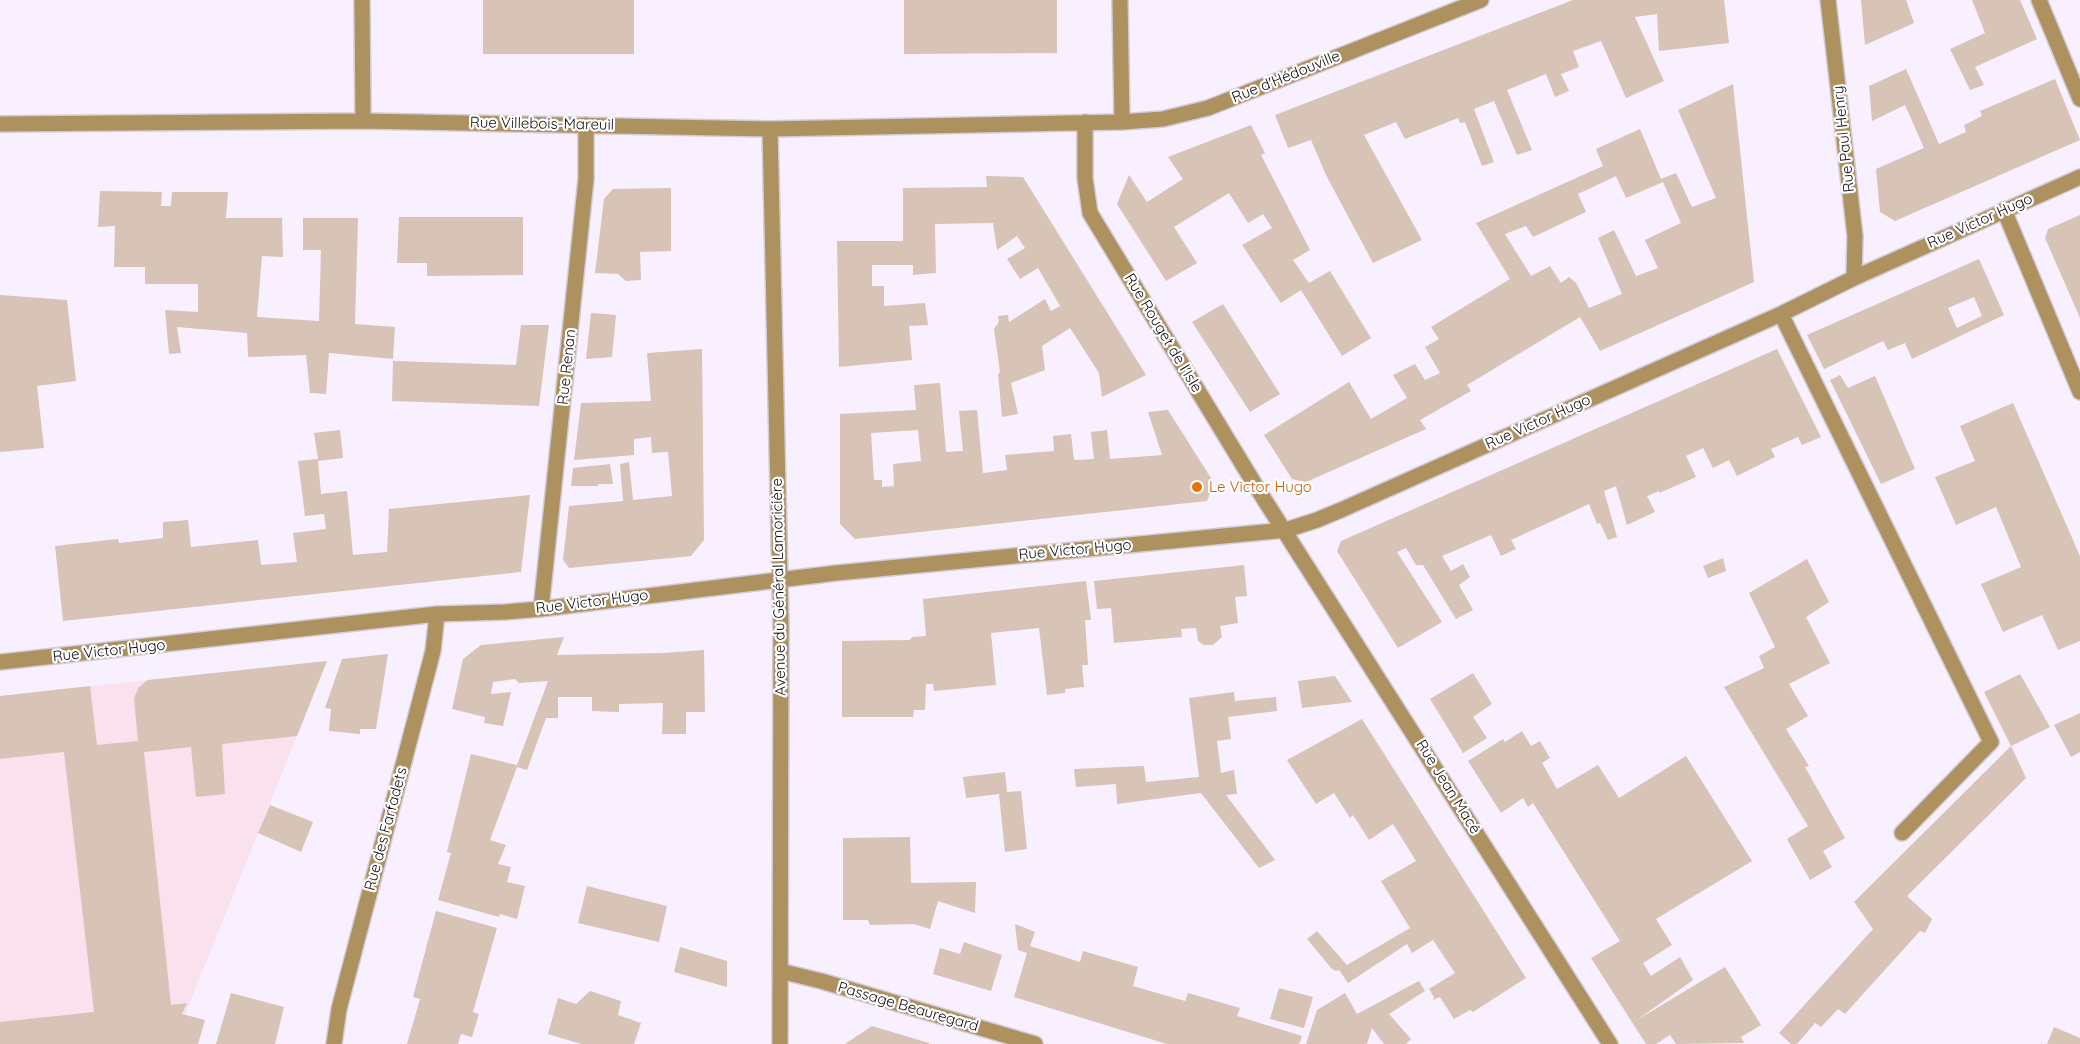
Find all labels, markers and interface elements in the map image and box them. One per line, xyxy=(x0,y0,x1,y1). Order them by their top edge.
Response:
street label: Rue d'Hédouville xyxy=(1229,47,1343,107)
street label: Rue Paul Henry xyxy=(1829,85,1859,193)
street label: Rue Villebois-Mareuil xyxy=(470,114,614,134)
street label: Rue Victor Hugo xyxy=(1925,190,2035,252)
street label: Rue Rouget de l'Isle xyxy=(1120,270,1206,396)
street label: Rue Renan xyxy=(554,328,580,406)
street label: Rue Victor Hugo xyxy=(1483,391,1593,453)
street label: Avenue du Général Lamoricière xyxy=(768,478,790,696)
place label: Le Victor Hugo xyxy=(1209,478,1312,496)
marker: Le Victor Hugo xyxy=(1190,480,1204,494)
street label: Rue Victor Hugo xyxy=(1018,536,1132,564)
street label: Rue Victor Hugo xyxy=(535,586,649,618)
street label: Rue Victor Hugo xyxy=(52,636,166,666)
street label: Rue Jean Macé xyxy=(1412,737,1484,837)
street label: Rue des Farfadets xyxy=(361,765,411,893)
street label: Passage Beauregard xyxy=(836,978,980,1036)

